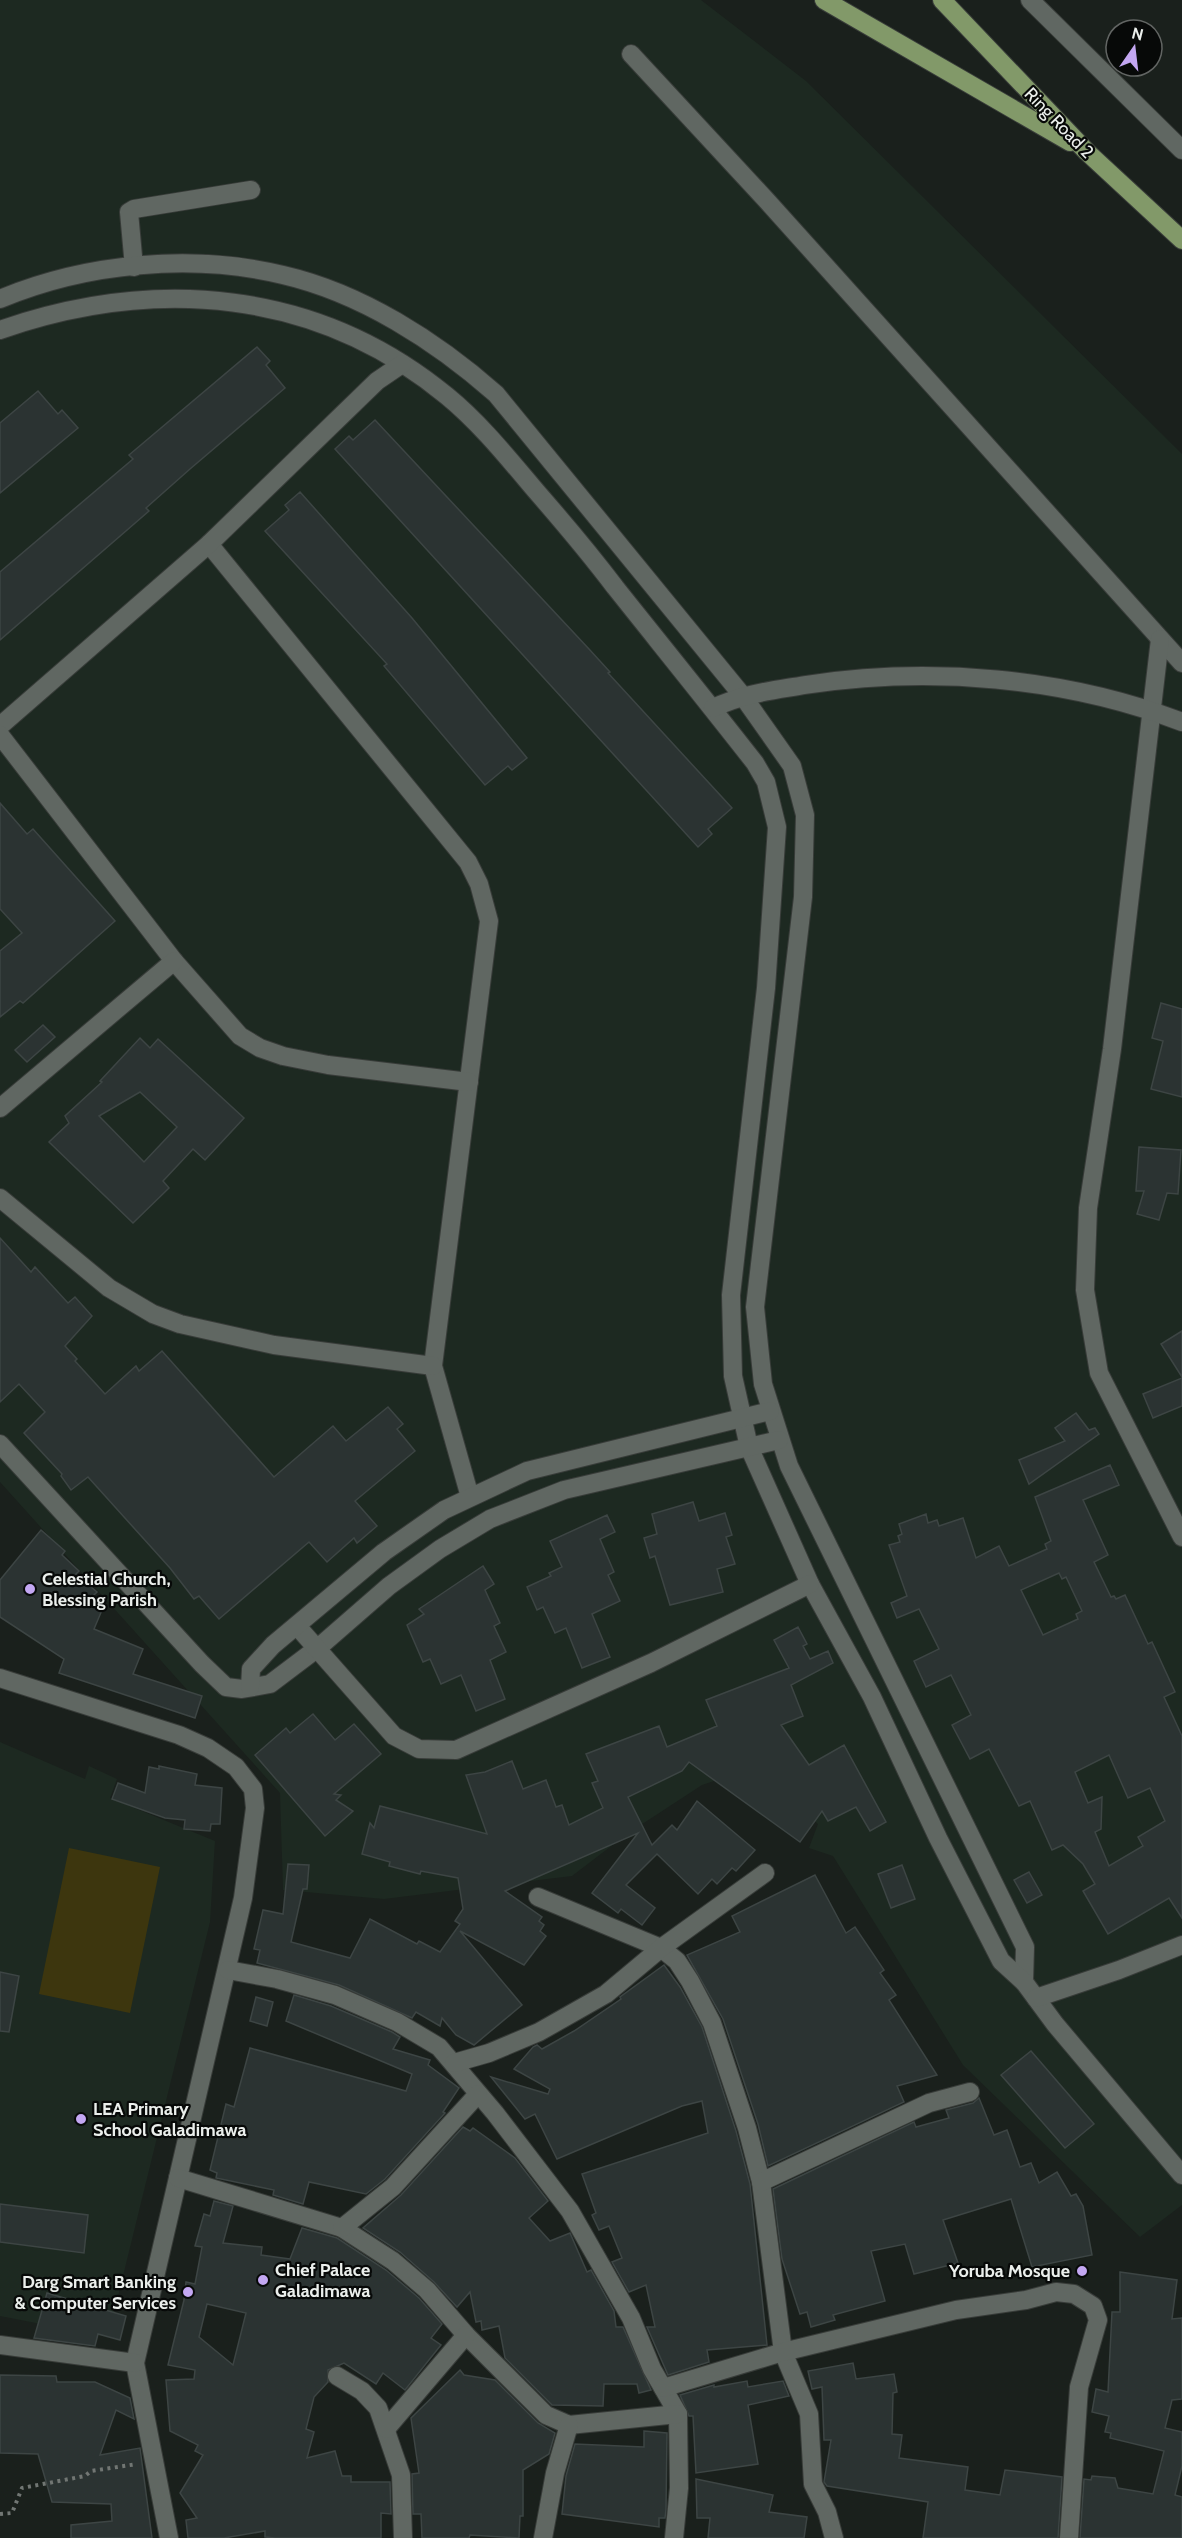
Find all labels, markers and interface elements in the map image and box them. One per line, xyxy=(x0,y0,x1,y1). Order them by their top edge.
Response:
north arrow xyxy=(1104,18,1164,78)
text: N xyxy=(1130,23,1145,45)
street label: Ring Road 2 xyxy=(1020,83,1098,163)
place label: Celestial Church, Blessing Parish xyxy=(42,1568,171,1611)
marker: Celestial Church, Blessing Parish xyxy=(23,1582,37,1596)
place label: LEA Primary School Galadimawa xyxy=(93,2098,246,2141)
marker: LEA Primary School Galadimawa xyxy=(74,2112,88,2126)
place label: Chief Palace Galadimawa xyxy=(275,2259,371,2302)
place label: Yoruba Mosque xyxy=(948,2260,1070,2282)
marker: Yoruba Mosque xyxy=(1075,2264,1089,2278)
place label: Darg Smart Banking & Computer Services xyxy=(14,2271,176,2314)
marker: Chief Palace Galadimawa xyxy=(256,2273,270,2287)
marker: Darg Smart Banking & Computer Services xyxy=(181,2285,195,2299)

